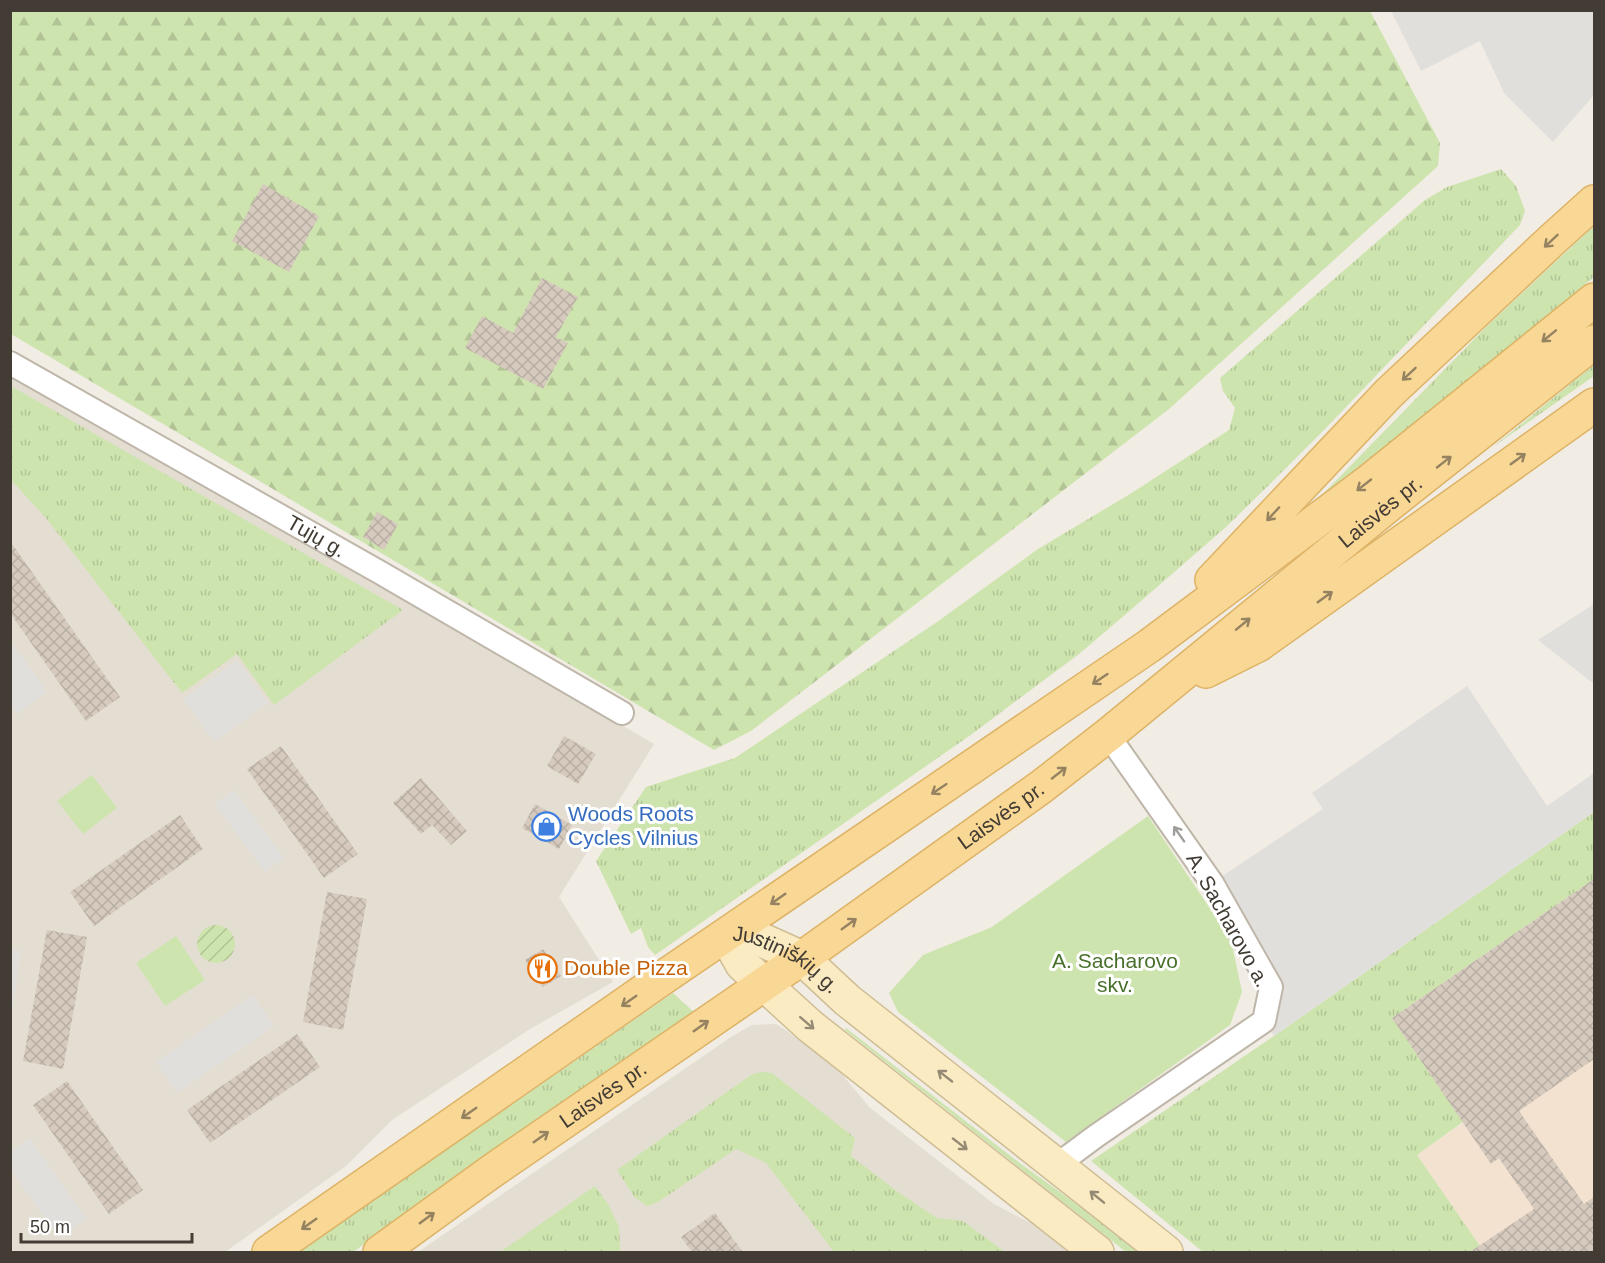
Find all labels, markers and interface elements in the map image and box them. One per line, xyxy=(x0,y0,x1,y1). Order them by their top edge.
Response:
one-way arrow xyxy=(1544,234,1559,248)
one-way arrow xyxy=(1541,330,1557,343)
one-way arrow xyxy=(1401,367,1416,381)
one-way arrow xyxy=(1510,453,1526,465)
one-way arrow xyxy=(1435,456,1451,469)
street label: Laisvės pr. xyxy=(1334,471,1426,552)
one-way arrow xyxy=(1356,478,1372,491)
one-way arrow xyxy=(1266,507,1281,522)
street label: Tujų g. xyxy=(283,510,350,562)
one-way arrow xyxy=(1317,591,1333,603)
one-way arrow xyxy=(1235,617,1250,631)
one-way arrow xyxy=(1093,673,1109,685)
one-way arrow xyxy=(1050,766,1066,779)
street label: Laisvės pr. xyxy=(953,777,1048,854)
one-way arrow xyxy=(932,783,948,795)
place label: Woods Roots Cycles Vilnius xyxy=(568,802,698,849)
shop icon: Woods Roots Cycles Vilnius xyxy=(531,810,563,842)
one-way arrow xyxy=(1173,827,1185,843)
street label: A. Sacharovo a. xyxy=(1182,849,1275,991)
one-way arrow xyxy=(770,893,787,905)
one-way arrow xyxy=(841,918,857,930)
street label: Justiniškių g. xyxy=(731,921,844,998)
park label: A. Sacharovo skv. xyxy=(1052,949,1178,996)
restaurant icon: Double Pizza xyxy=(527,952,559,984)
place label: Double Pizza xyxy=(564,956,688,979)
one-way arrow xyxy=(622,995,638,1007)
one-way arrow xyxy=(799,1016,814,1030)
one-way arrow xyxy=(692,1020,709,1032)
street label: Laisvės pr. xyxy=(555,1056,651,1132)
one-way arrow xyxy=(937,1070,953,1083)
one-way arrow xyxy=(462,1107,478,1119)
one-way arrow xyxy=(532,1131,548,1143)
one-way arrow xyxy=(952,1138,968,1151)
one-way arrow xyxy=(1089,1191,1105,1204)
scale bar xyxy=(21,1206,192,1244)
one-way arrow xyxy=(419,1212,435,1224)
text: 50 m xyxy=(30,1217,70,1237)
one-way arrow xyxy=(302,1218,318,1230)

